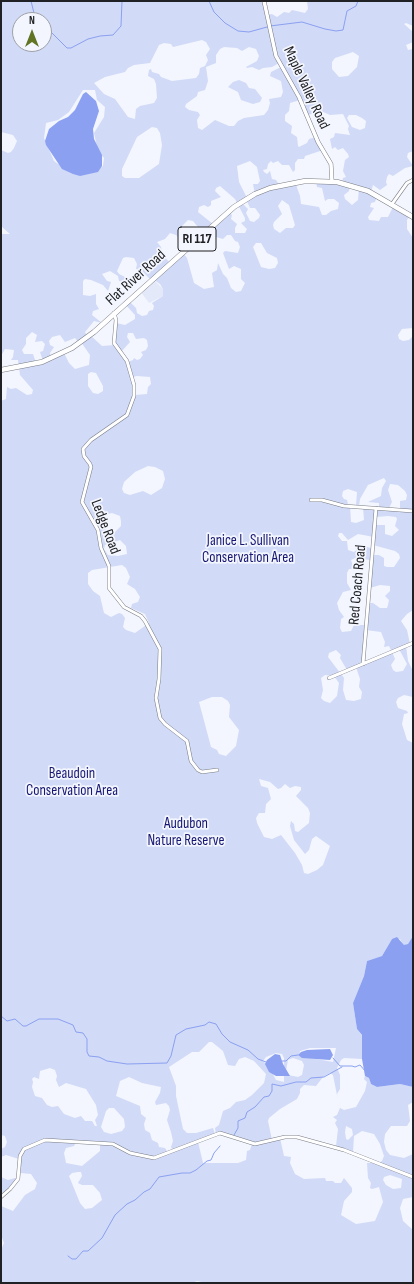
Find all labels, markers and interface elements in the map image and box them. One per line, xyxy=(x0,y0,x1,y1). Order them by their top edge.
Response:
north arrow xyxy=(12,12,52,52)
text: N xyxy=(29,14,35,27)
street label: Maple Valley Road xyxy=(279,44,333,132)
road number: RI 117 xyxy=(178,227,216,251)
street label: Flat River Road xyxy=(102,246,170,310)
street label: Ledge Road xyxy=(86,497,124,557)
park label: Janice L. Sullivan Conservation Area xyxy=(202,532,294,567)
street label: Red Coach Road xyxy=(346,544,370,626)
park label: Beaudoin Conservation Area xyxy=(26,765,118,800)
park label: Audubon Nature Reserve xyxy=(147,815,225,850)

